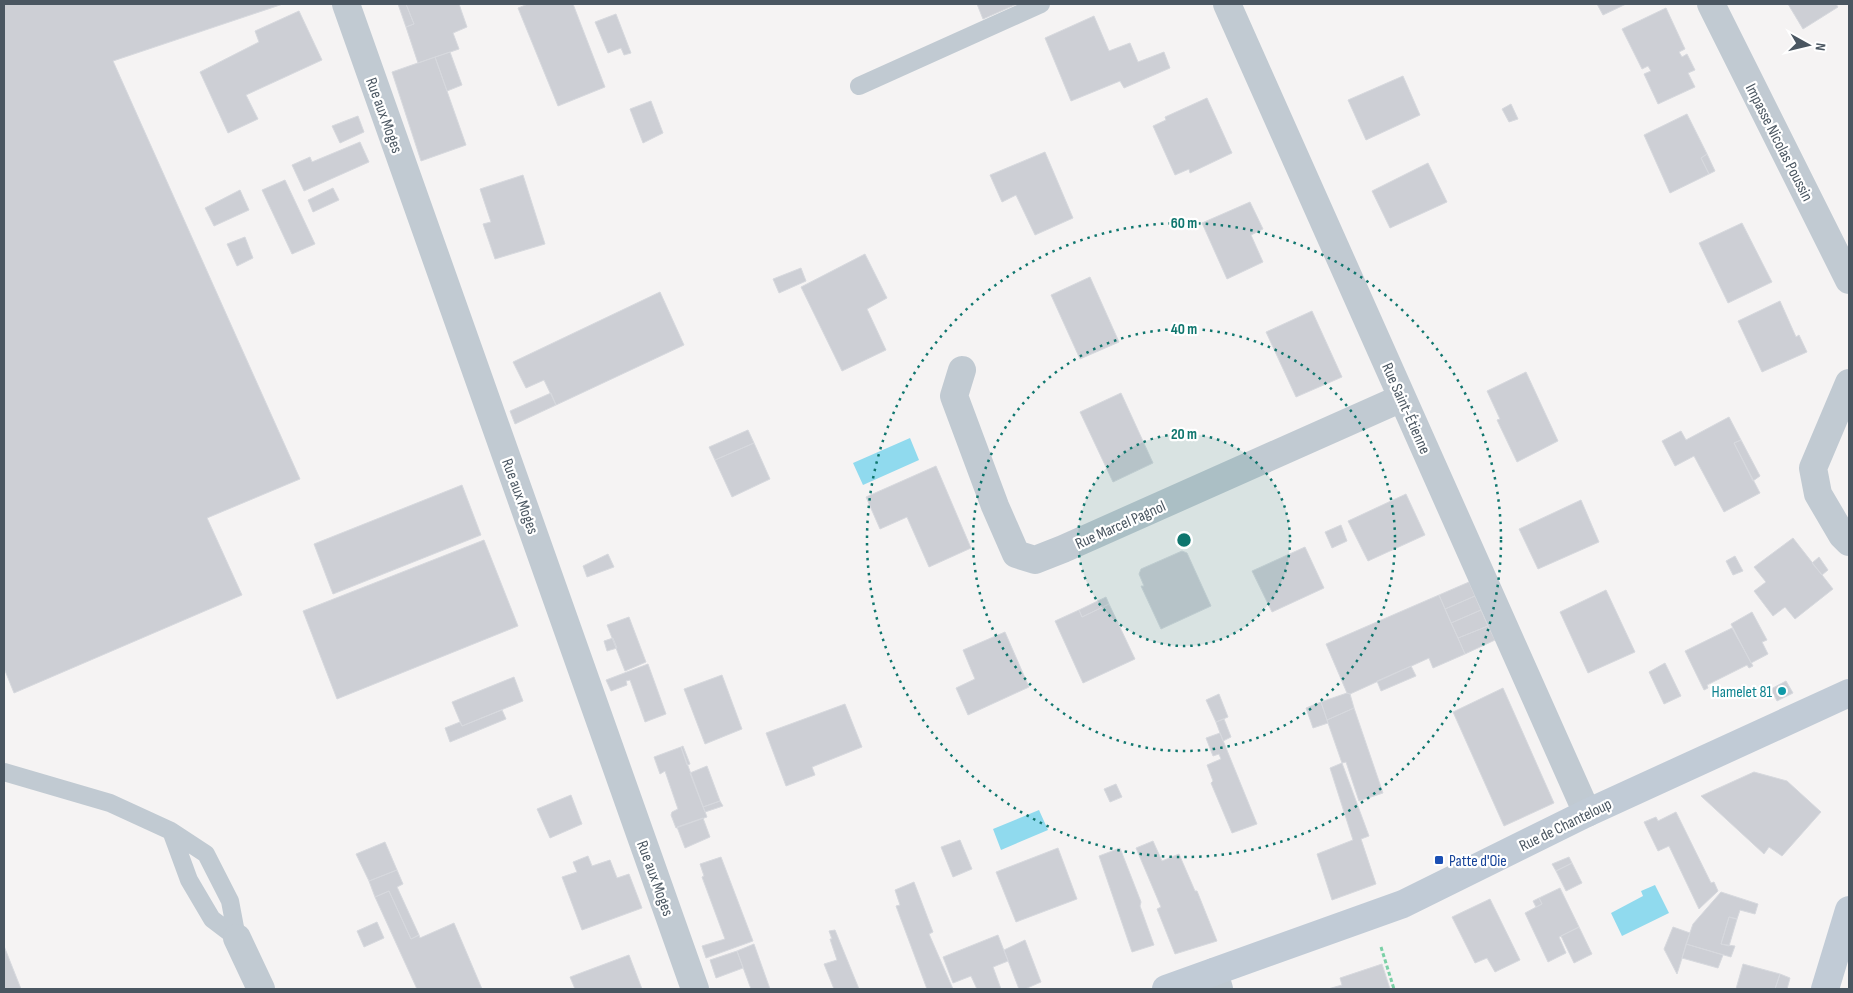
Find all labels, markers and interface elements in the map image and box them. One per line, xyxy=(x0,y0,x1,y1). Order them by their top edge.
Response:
north arrow xyxy=(1783,20,1833,70)
text: N xyxy=(1811,42,1829,52)
street label: Rue aux Moges xyxy=(361,75,406,156)
street label: Impasse Nicolas Poussin xyxy=(1741,81,1816,205)
text: 60 m xyxy=(1171,214,1197,233)
text: 40 m xyxy=(1171,320,1197,339)
street label: Rue Saint-Étienne xyxy=(1377,360,1434,457)
text: 20 m xyxy=(1171,425,1197,444)
street label: Rue aux Moges xyxy=(497,456,542,537)
street label: Rue Marcel Pagnol xyxy=(1072,497,1169,554)
centre of rings xyxy=(1175,531,1193,549)
place label: Hamelet 81 xyxy=(1712,683,1772,702)
marker: Hamelet 81 xyxy=(1776,685,1788,697)
street label: Rue de Chanteloup xyxy=(1516,795,1615,856)
street label: Rue aux Moges xyxy=(632,838,677,919)
place label: Patte d'Oie xyxy=(1449,852,1507,871)
marker: Patte d'Oie xyxy=(1433,854,1445,866)

